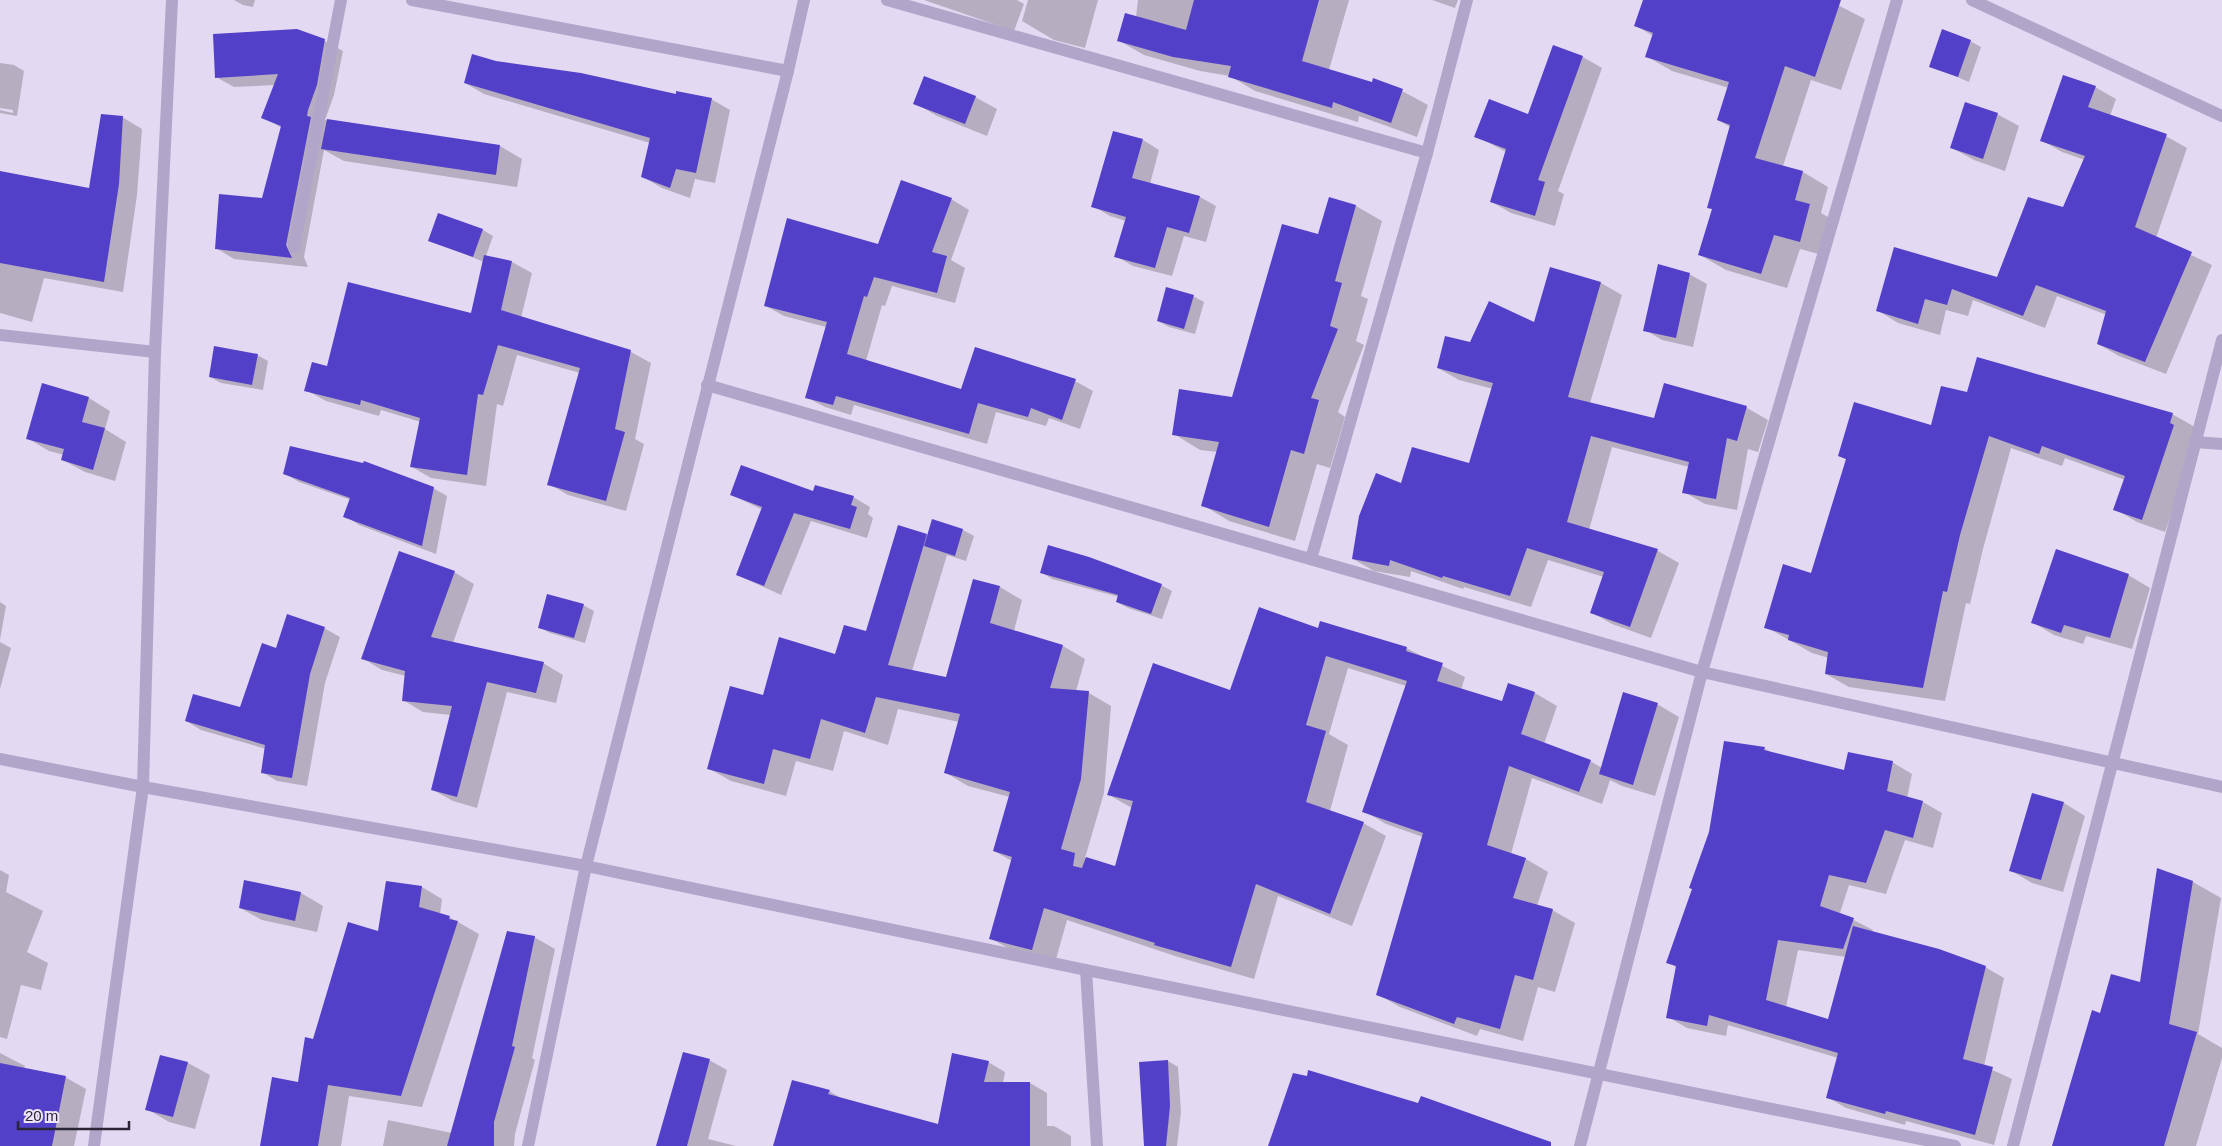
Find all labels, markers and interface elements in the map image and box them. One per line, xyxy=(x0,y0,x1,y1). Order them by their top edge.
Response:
scale bar xyxy=(18,1098,129,1130)
text: 20 m xyxy=(25,1107,58,1124)

